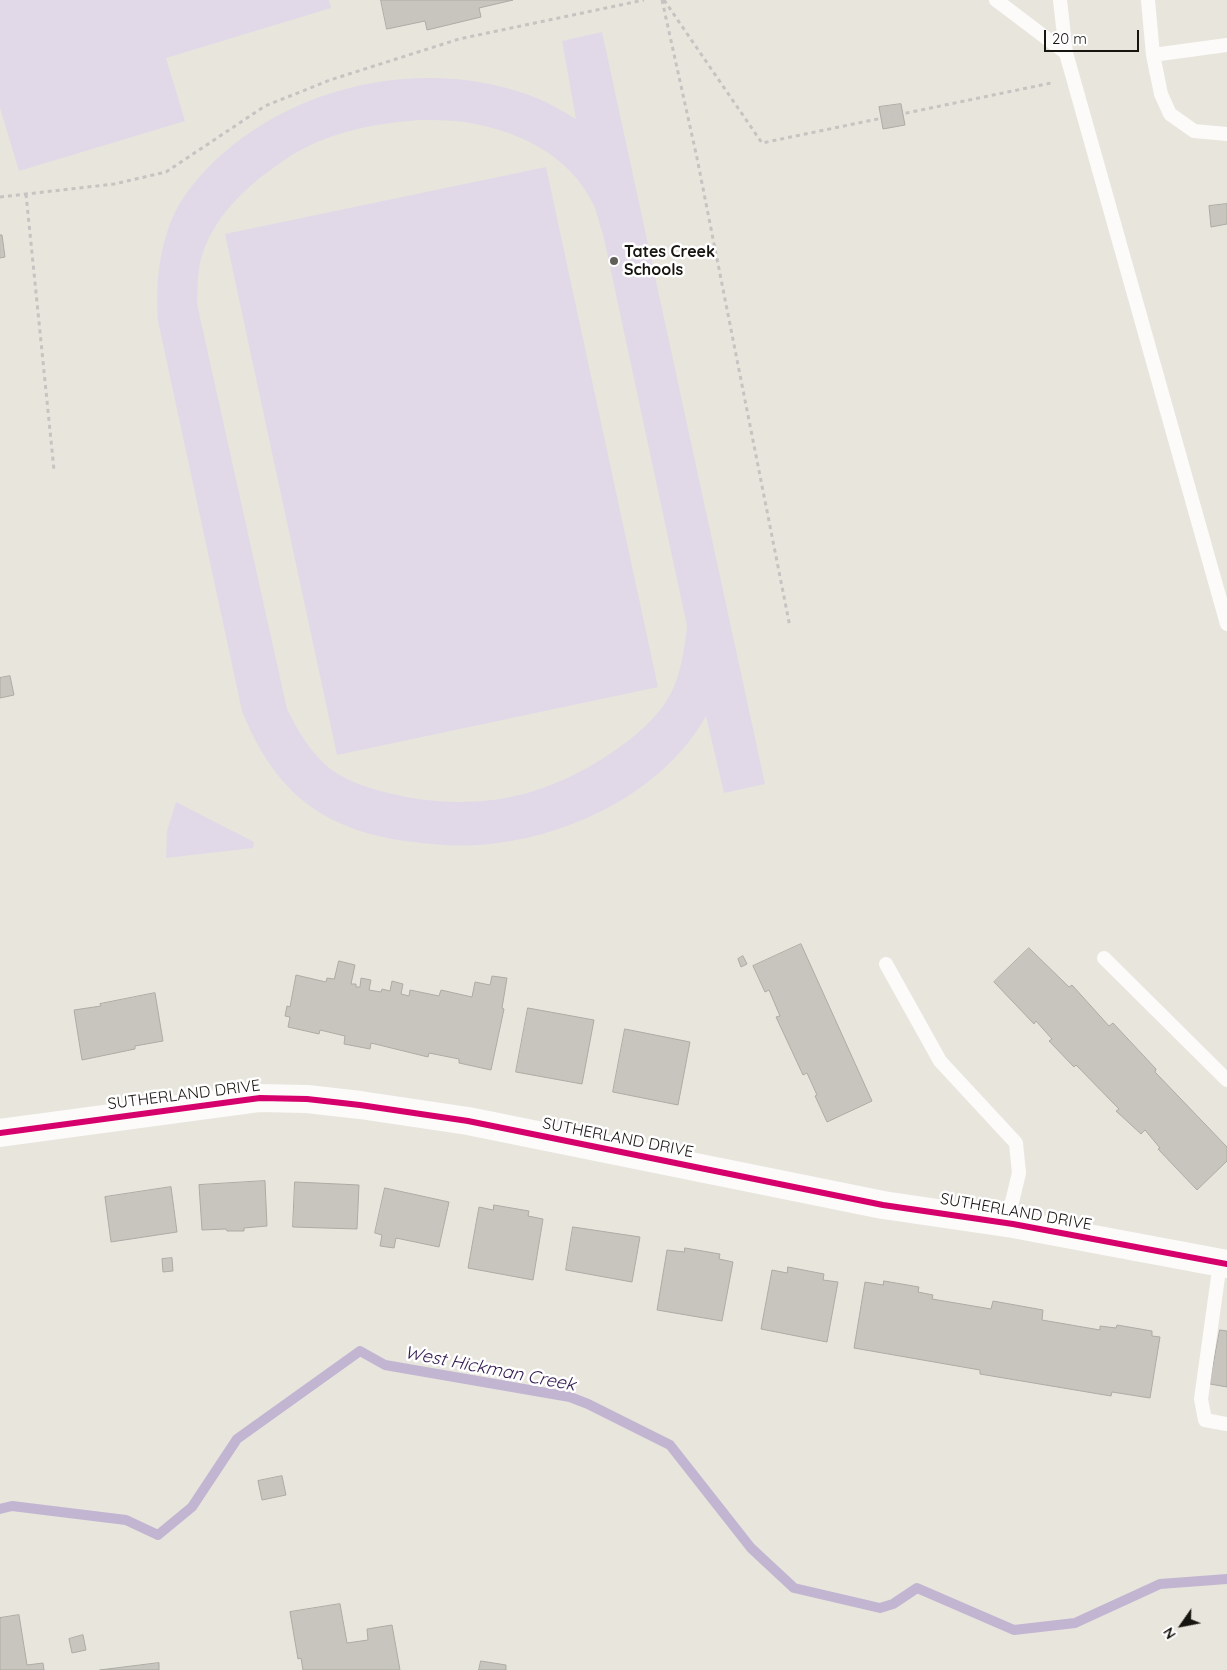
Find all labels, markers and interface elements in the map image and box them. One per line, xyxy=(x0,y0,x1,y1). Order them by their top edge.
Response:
scale bar xyxy=(1047,20,1142,52)
text: 20 m xyxy=(1052,29,1087,48)
place label: Tates Creek Schools xyxy=(624,242,715,280)
marker: Tates Creek Schools xyxy=(608,255,620,267)
street label: SUTHERLAND DRIVE xyxy=(107,1076,261,1114)
street label: SUTHERLAND DRIVE xyxy=(541,1114,695,1162)
street label: SUTHERLAND DRIVE xyxy=(939,1189,1093,1235)
water label: West Hickman Creek xyxy=(403,1342,577,1396)
north arrow xyxy=(1157,1600,1207,1650)
text: N xyxy=(1159,1624,1180,1642)

